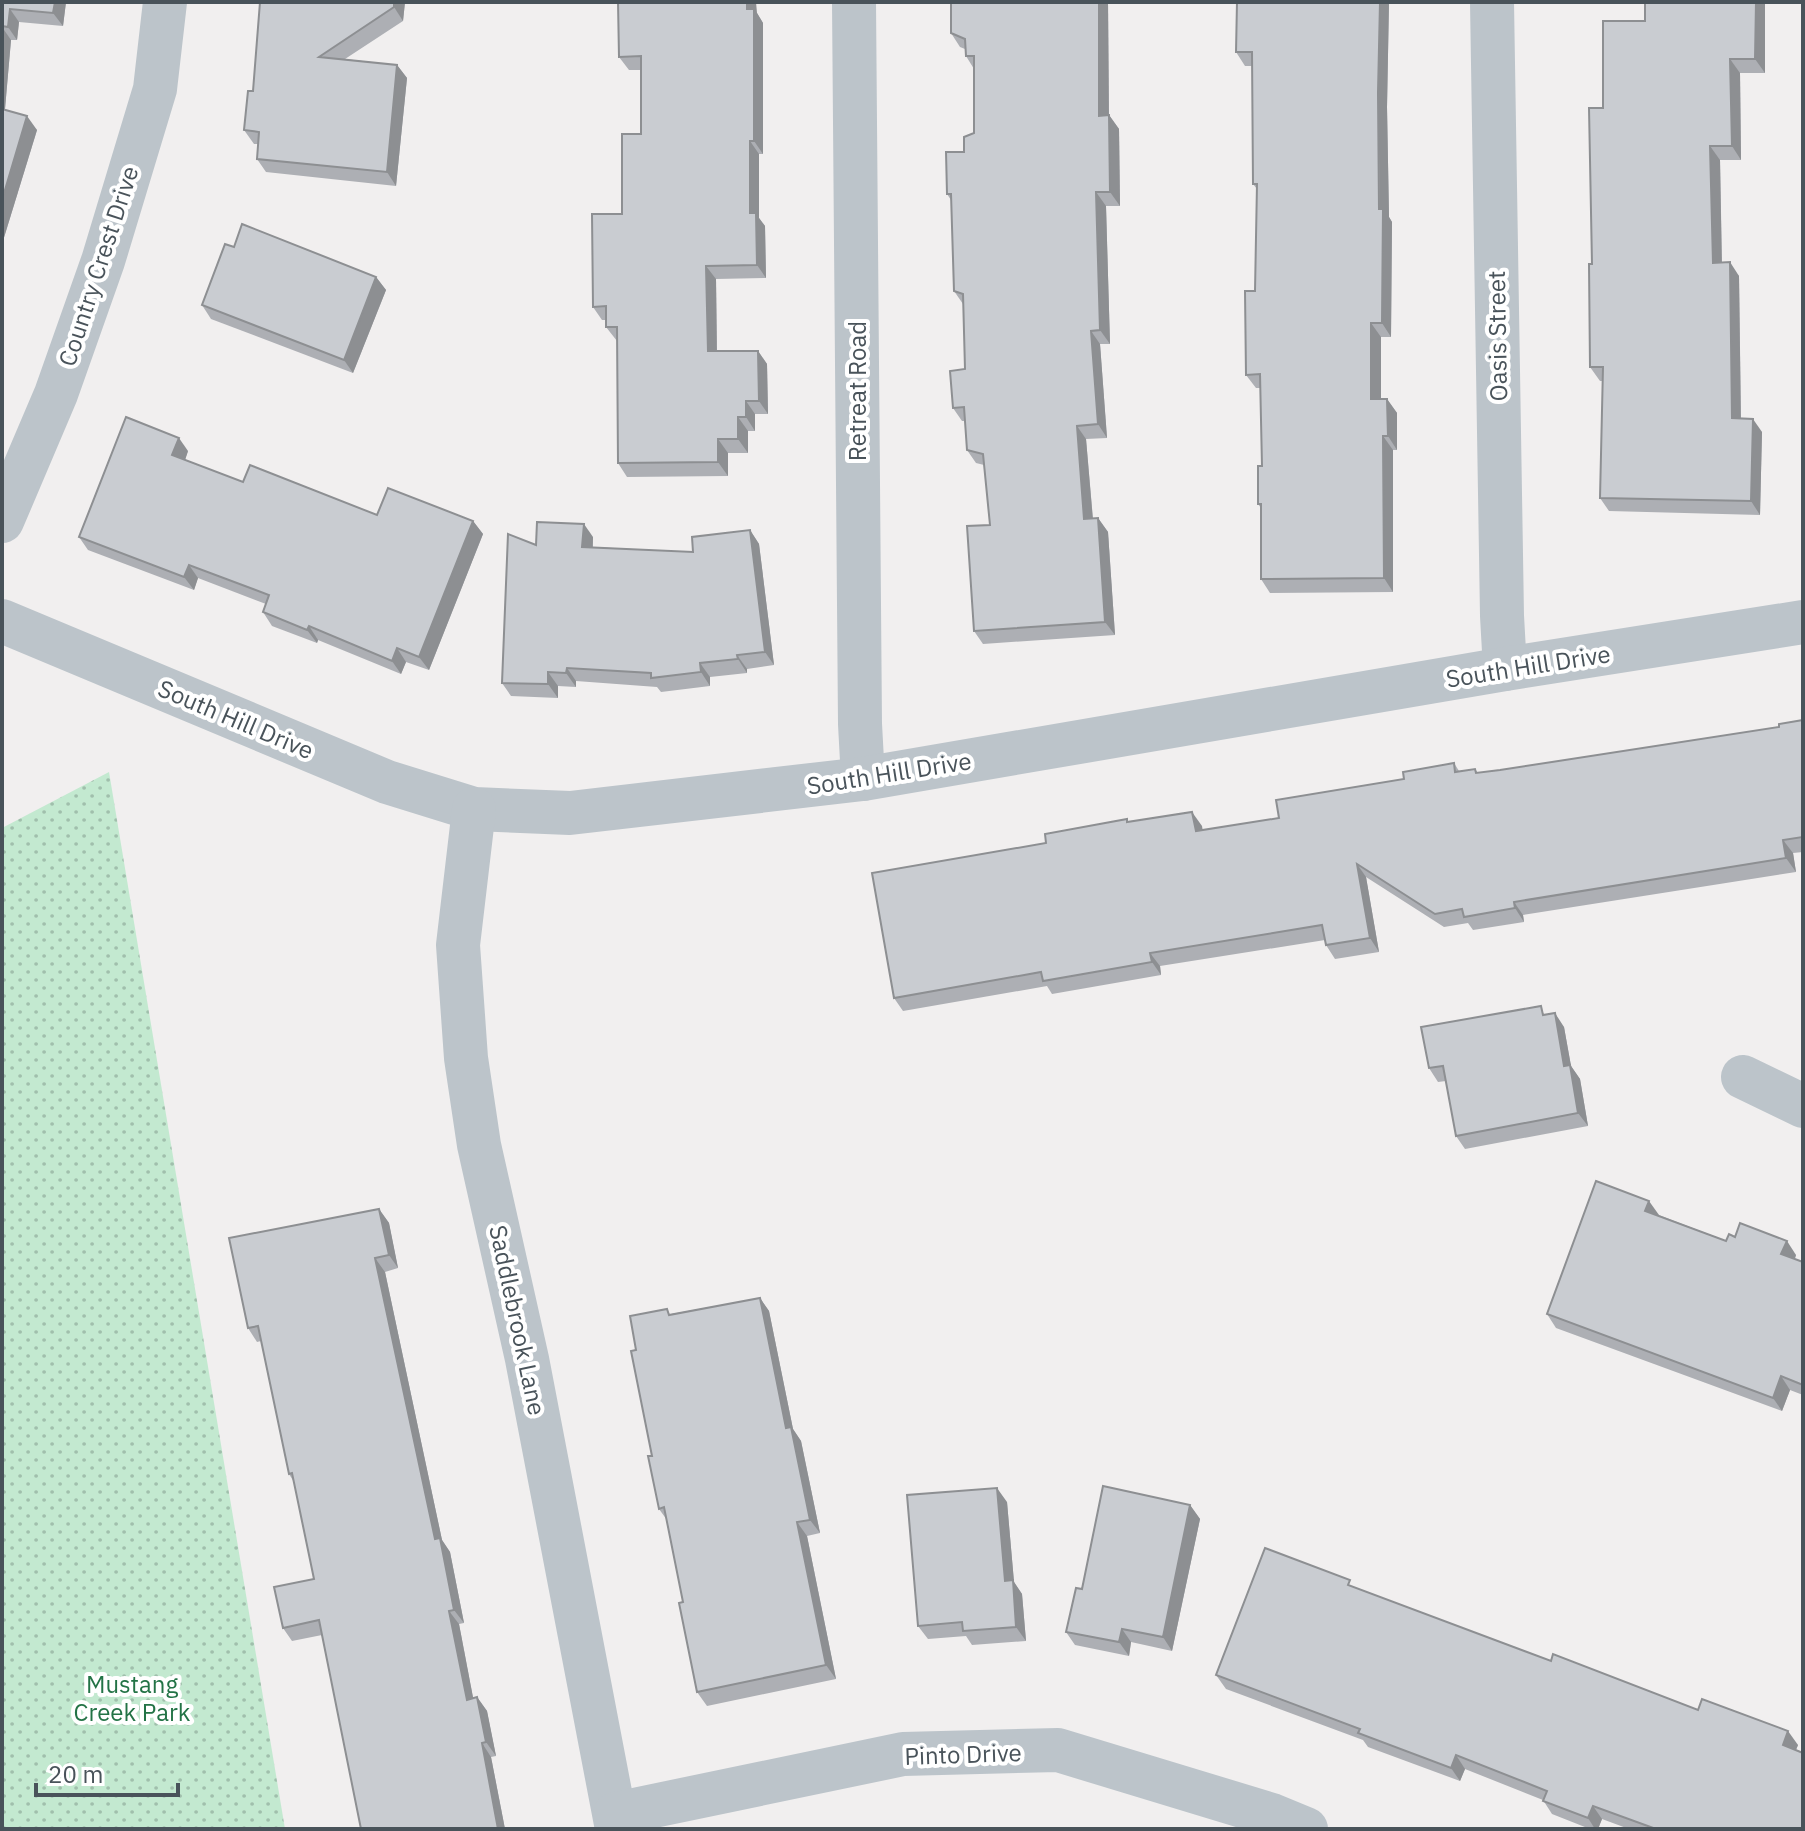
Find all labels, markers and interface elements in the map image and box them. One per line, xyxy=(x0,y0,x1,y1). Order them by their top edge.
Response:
street label: Country Crest Drive xyxy=(51,162,145,370)
street label: Oasis Street xyxy=(1480,270,1514,402)
street label: Retreat Road xyxy=(841,321,873,461)
street label: South Hill Drive xyxy=(1444,637,1612,695)
street label: South Hill Drive xyxy=(153,672,319,766)
street label: South Hill Drive xyxy=(805,744,973,802)
street label: Saddlebrook Lane xyxy=(482,1222,554,1418)
park label: Mustang Creek Park xyxy=(74,1668,191,1728)
street label: Pinto Drive xyxy=(904,1736,1022,1772)
scale bar xyxy=(36,1747,178,1797)
text: 20 m xyxy=(48,1758,103,1790)

